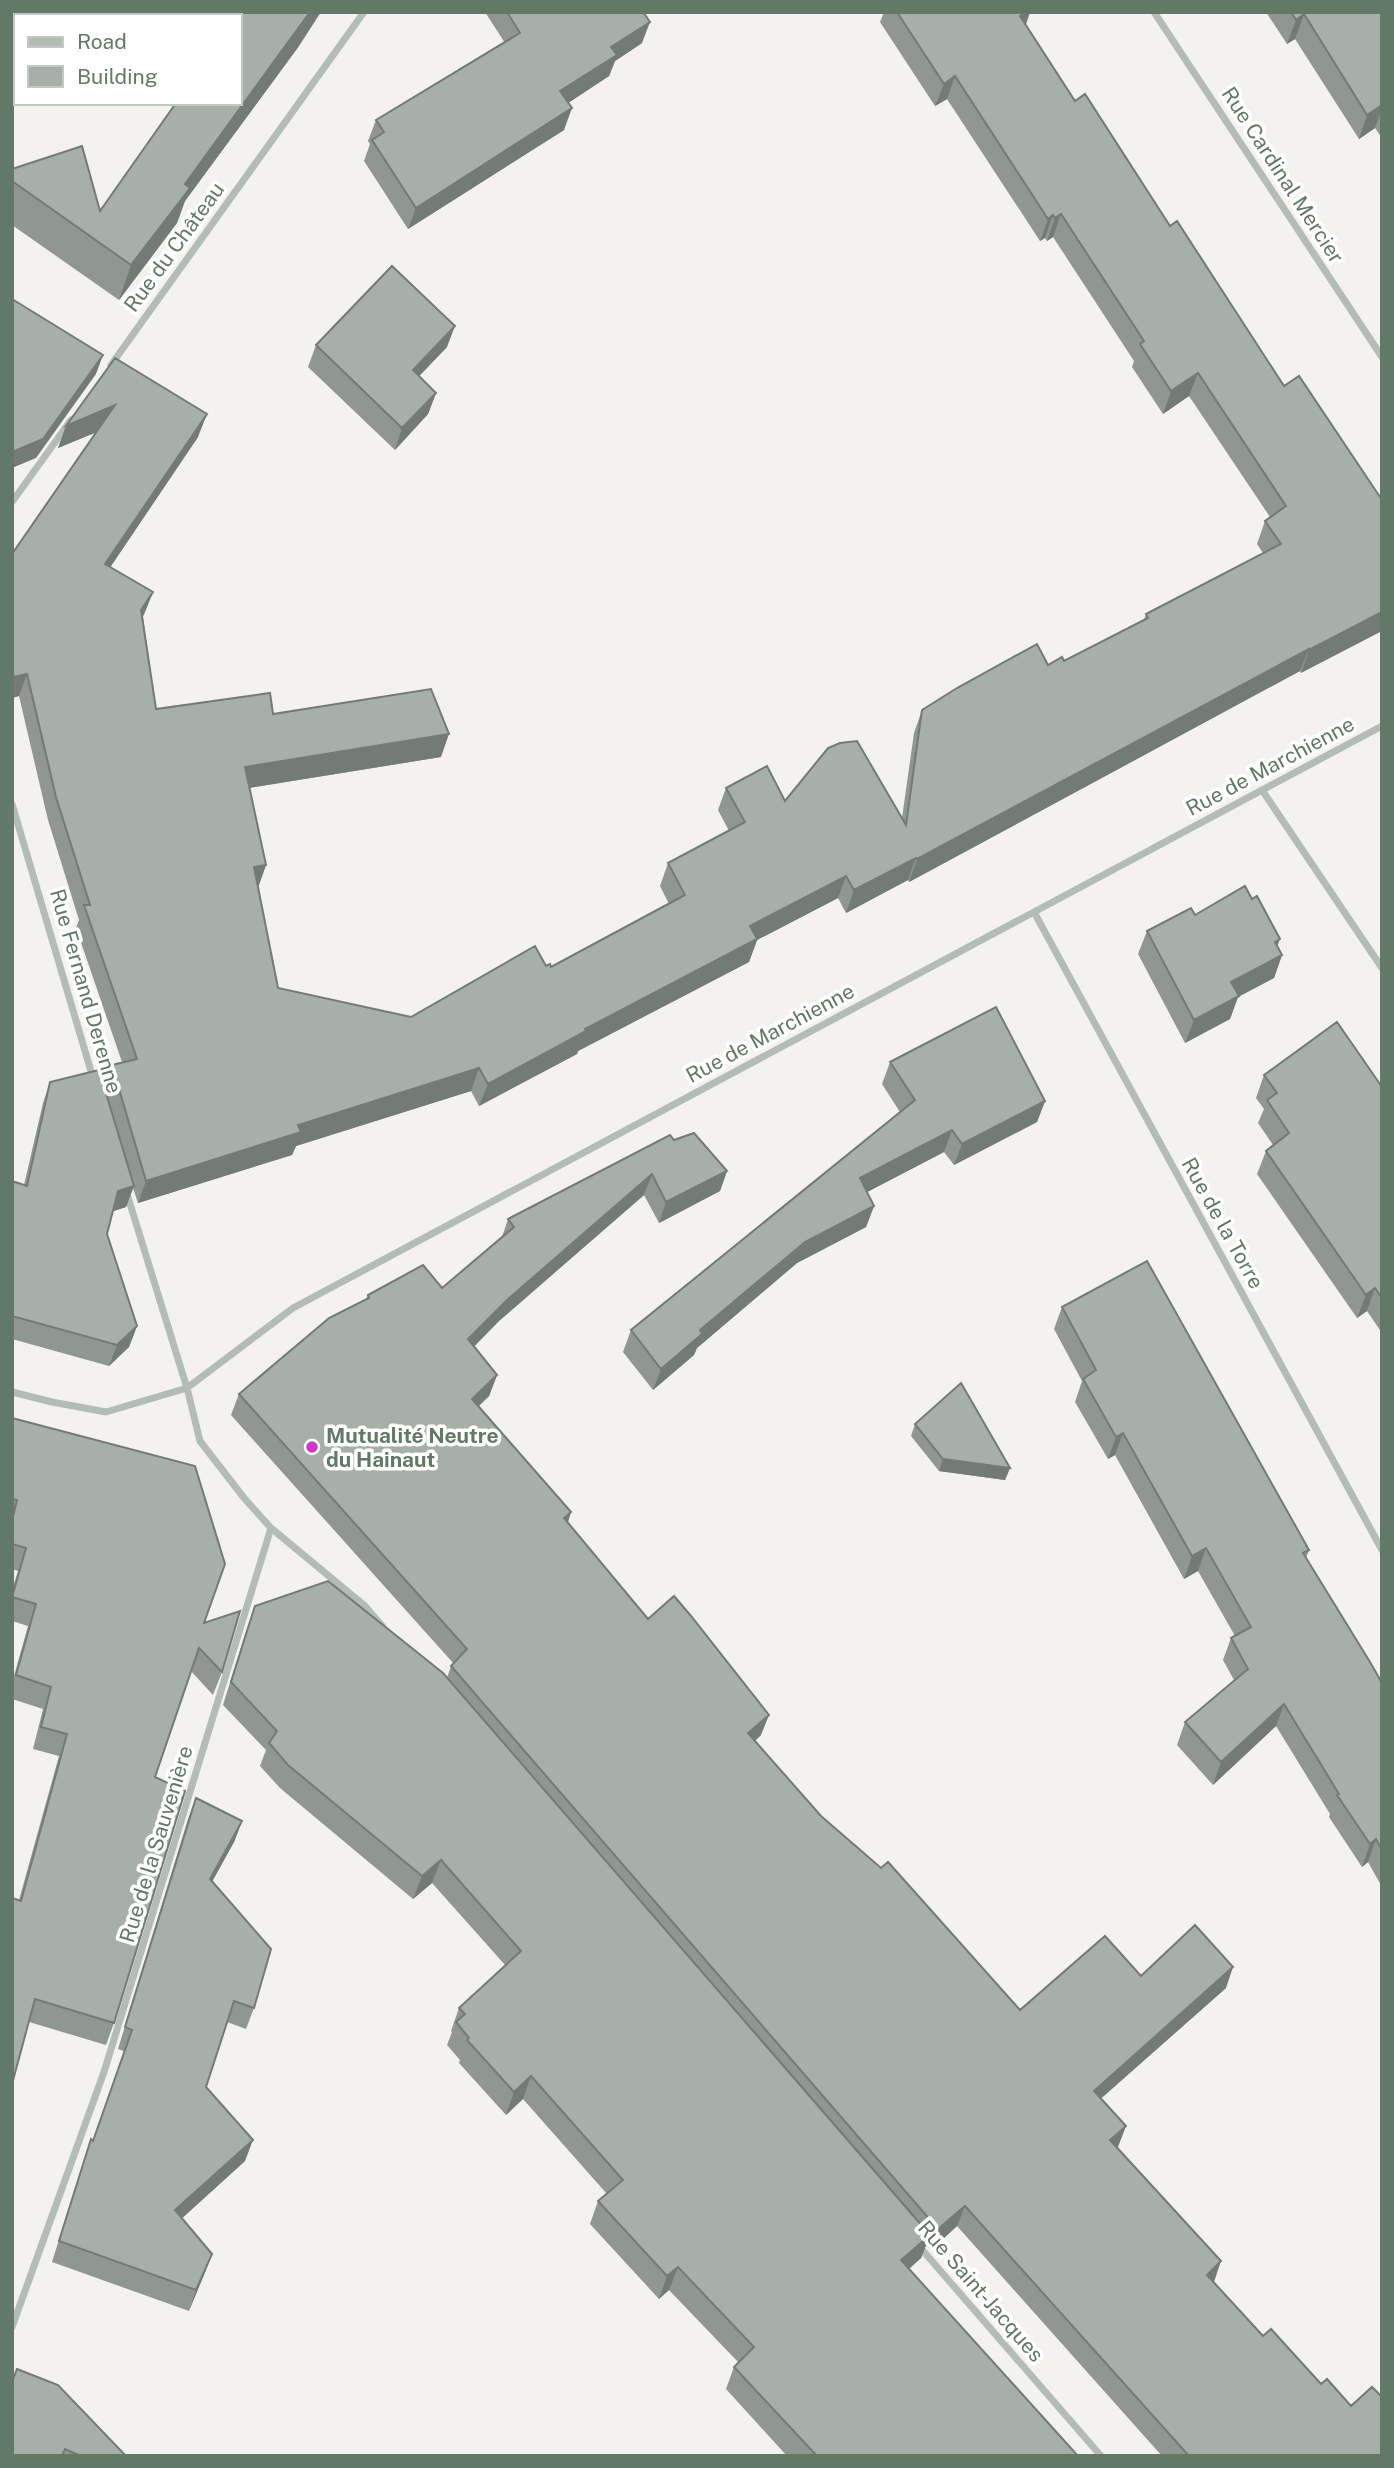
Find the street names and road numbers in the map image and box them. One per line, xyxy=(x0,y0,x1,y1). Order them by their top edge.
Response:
street label: Rue Cardinal Mercier xyxy=(1217,82,1349,268)
street label: Rue du Château xyxy=(119,177,229,317)
street label: Rue de Marchienne xyxy=(1182,711,1358,821)
street label: Rue Fernand Derenne xyxy=(45,886,127,1096)
street label: Rue de Marchienne xyxy=(682,978,858,1088)
street label: Rue de la Torre xyxy=(1177,1153,1269,1293)
street label: Rue de la Sauvenière xyxy=(114,1743,198,1945)
street label: Rue Saint-Jacques xyxy=(913,2215,1049,2367)

